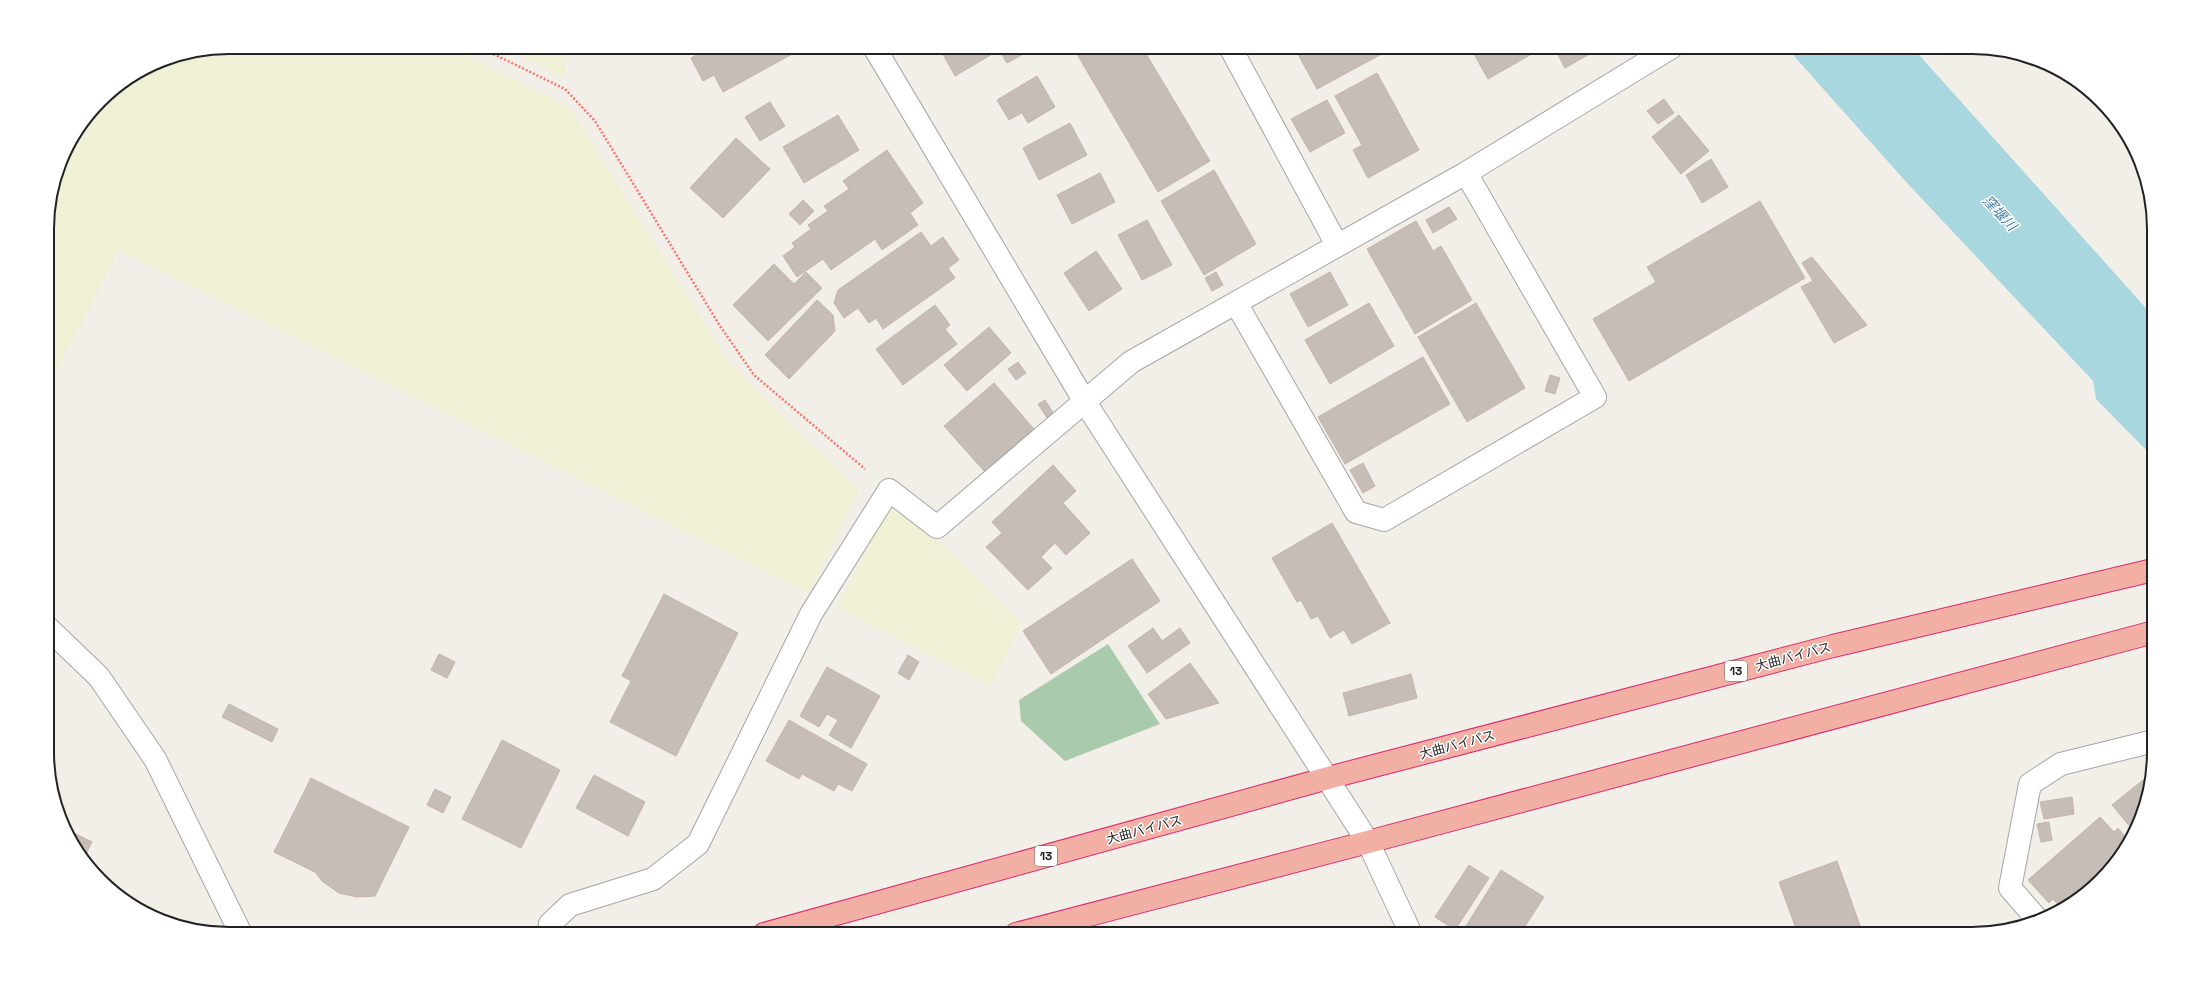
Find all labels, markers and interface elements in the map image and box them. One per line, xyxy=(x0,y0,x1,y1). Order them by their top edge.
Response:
water label: 窪堰川 xyxy=(1979,192,2022,236)
street label: 大曲バイパス xyxy=(1753,638,1833,675)
road number: 13 xyxy=(1725,661,1747,681)
street label: 大曲バイパス xyxy=(1417,726,1497,763)
street label: 大曲バイパス xyxy=(1104,811,1184,848)
road number: 13 xyxy=(1035,846,1057,866)

